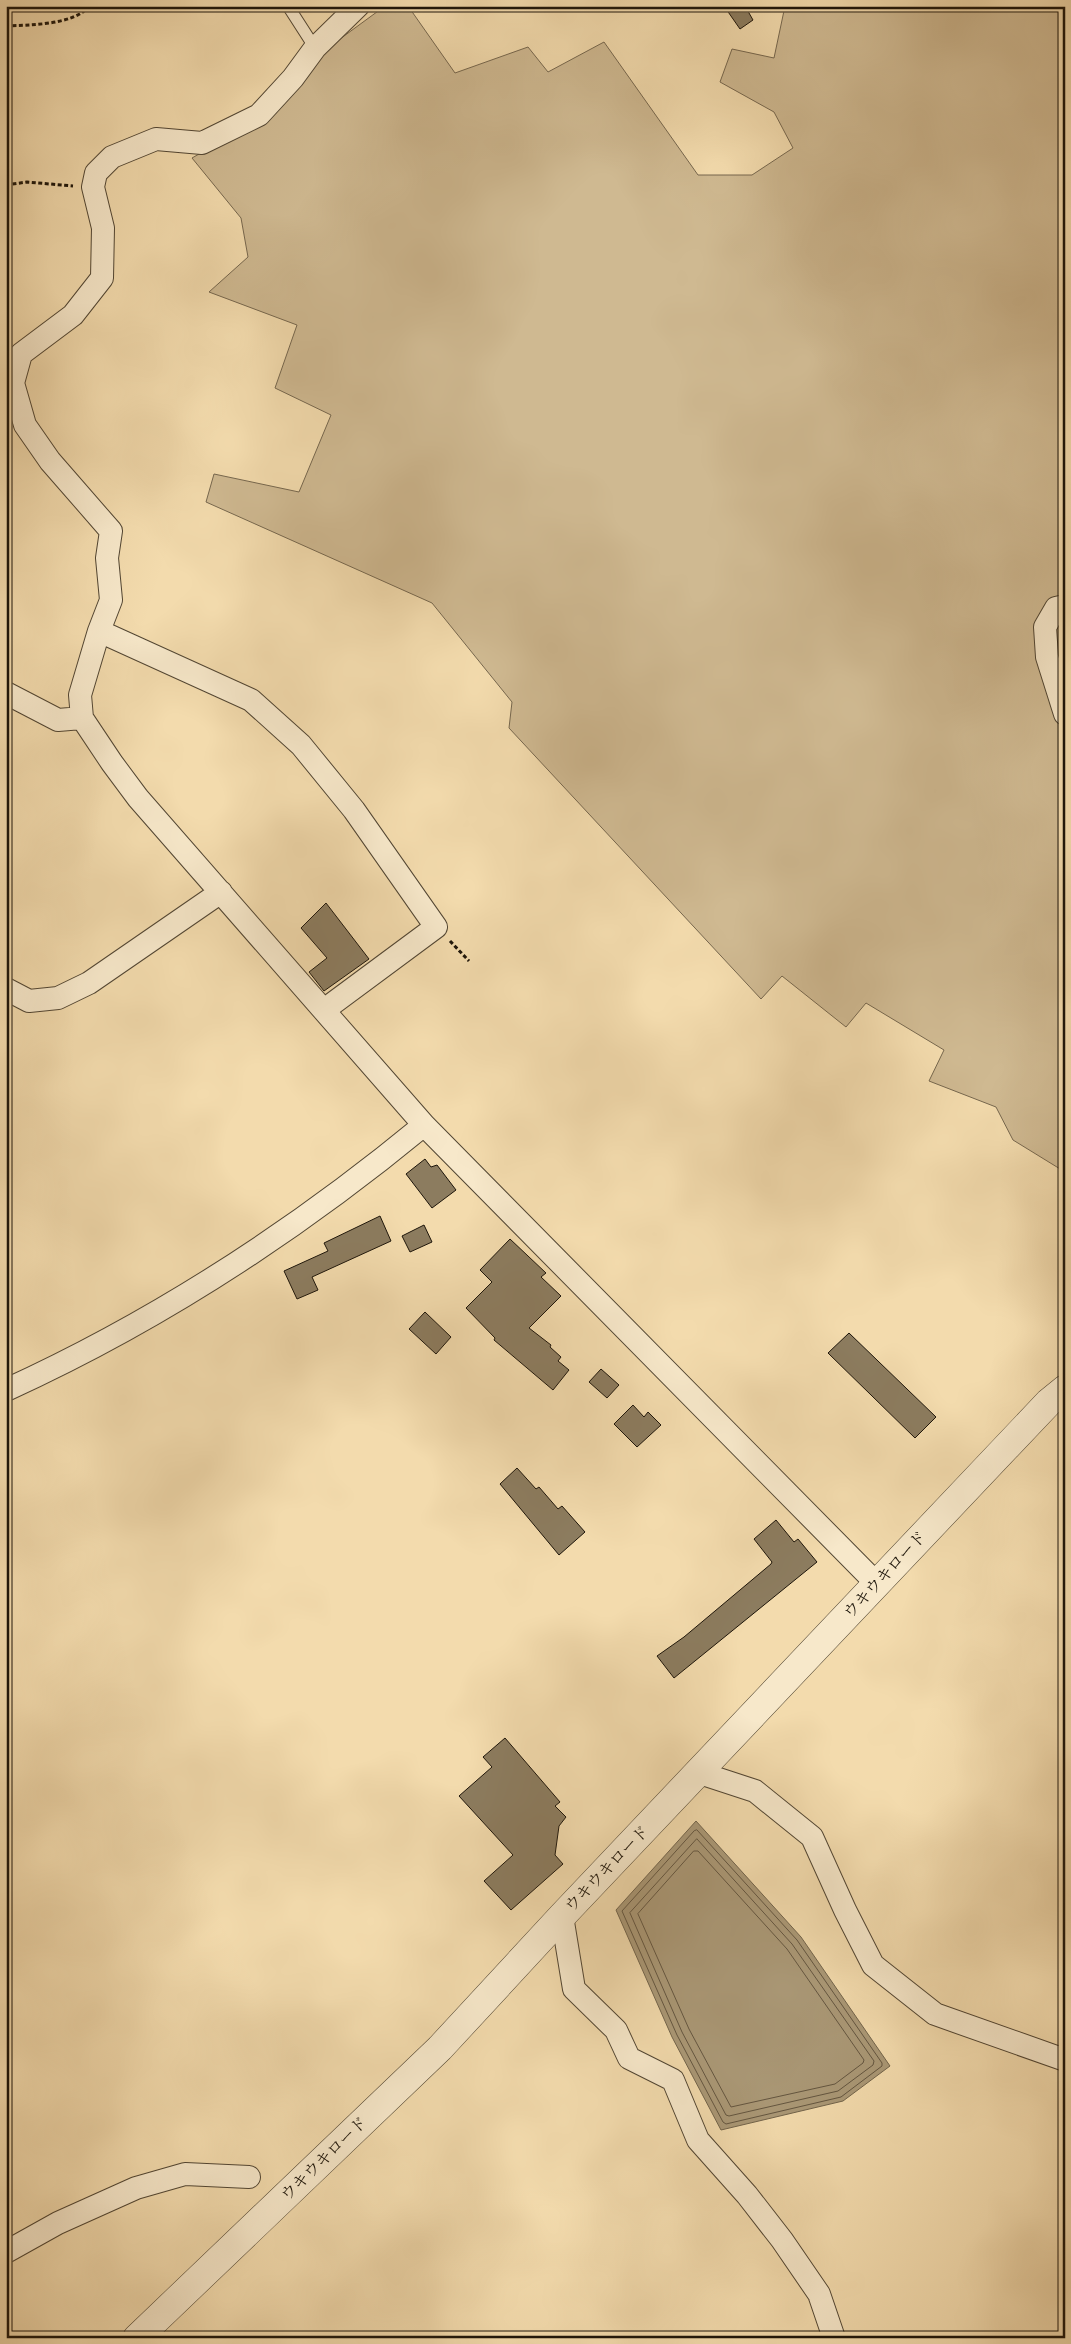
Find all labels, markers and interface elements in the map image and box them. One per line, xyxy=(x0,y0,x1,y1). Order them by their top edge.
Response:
street label: ウキウキロード xyxy=(839,1527,931,1623)
street label: ウキウキロード xyxy=(561,1822,653,1916)
street label: ウキウキロード xyxy=(277,2113,371,2205)

